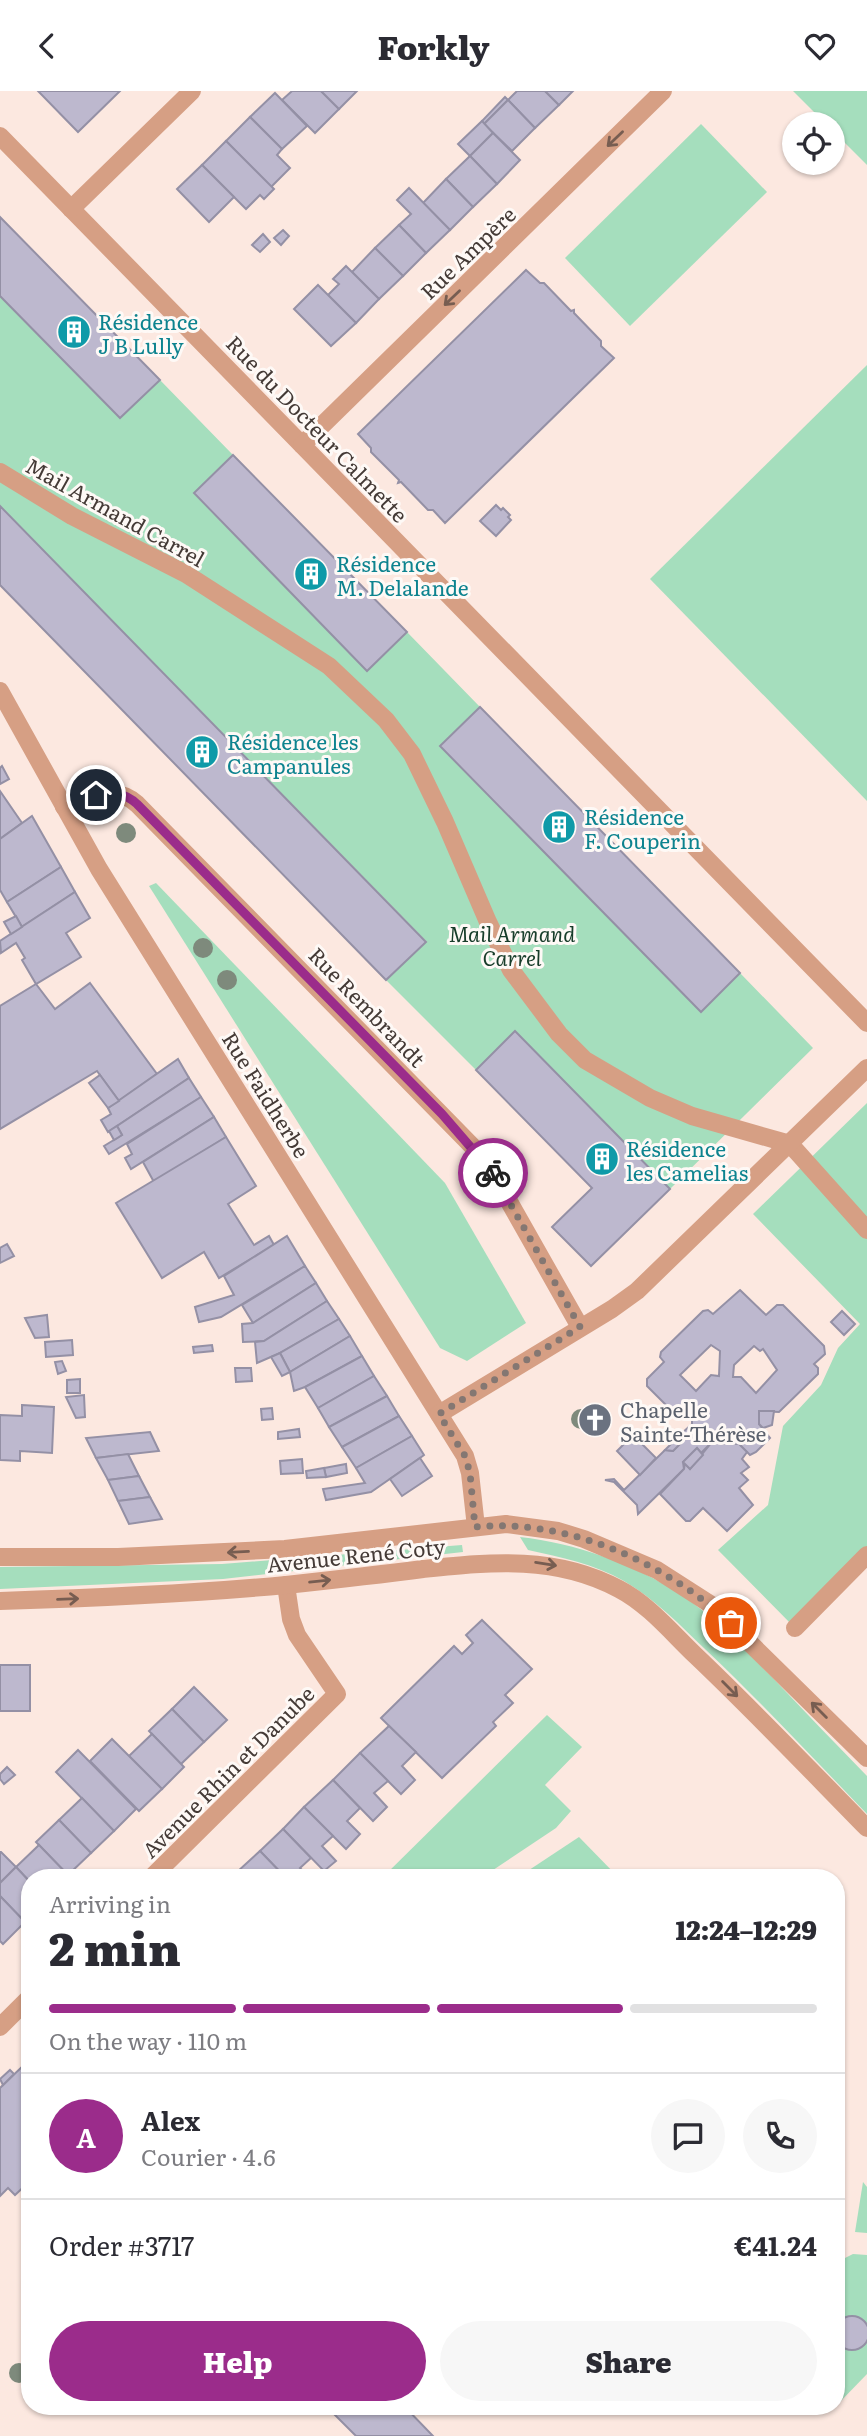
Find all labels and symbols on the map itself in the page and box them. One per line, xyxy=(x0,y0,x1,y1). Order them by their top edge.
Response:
one-way arrow xyxy=(606,130,623,147)
street label: Rue Ampère xyxy=(412,198,522,306)
one-way arrow xyxy=(444,289,461,306)
place label: Résidence J B Lully xyxy=(98,305,198,360)
building icon: Résidence J B Lully xyxy=(55,313,93,351)
street label: Rue du Docteur Calmette xyxy=(220,327,416,529)
street label: Mail Armand Carrel xyxy=(21,449,211,573)
place label: Résidence M. Delalande xyxy=(336,547,469,602)
building icon: Résidence M. Delalande xyxy=(292,555,330,593)
place label: Résidence les Campanules xyxy=(227,725,358,780)
building icon: Résidence les Campanules xyxy=(183,733,221,771)
pin xyxy=(66,765,126,825)
place label: Résidence F. Couperin xyxy=(584,800,701,855)
building icon: Résidence F. Couperin xyxy=(540,808,578,846)
park label: Mail Armand Carrel xyxy=(449,917,575,972)
street label: Rue Rembrandt xyxy=(303,939,434,1073)
street label: Rue Faidherbe xyxy=(216,1025,318,1163)
place label: Résidence les Camelias xyxy=(626,1132,748,1187)
courier xyxy=(458,1138,528,1208)
building icon: Résidence les Camelias xyxy=(583,1140,621,1178)
place label: Chapelle Sainte-Thérèse xyxy=(620,1393,766,1448)
church icon: Chapelle Sainte-Thérèse xyxy=(576,1401,614,1439)
street label: Avenue René Coty xyxy=(265,1529,448,1579)
one-way arrow xyxy=(227,1546,249,1559)
one-way arrow xyxy=(534,1558,557,1571)
one-way arrow xyxy=(308,1574,330,1587)
one-way arrow xyxy=(56,1592,79,1605)
pin xyxy=(701,1593,761,1653)
street label: Avenue Rhin et Danube xyxy=(134,1678,320,1864)
one-way arrow xyxy=(721,1680,738,1697)
one-way arrow xyxy=(810,1702,827,1719)

